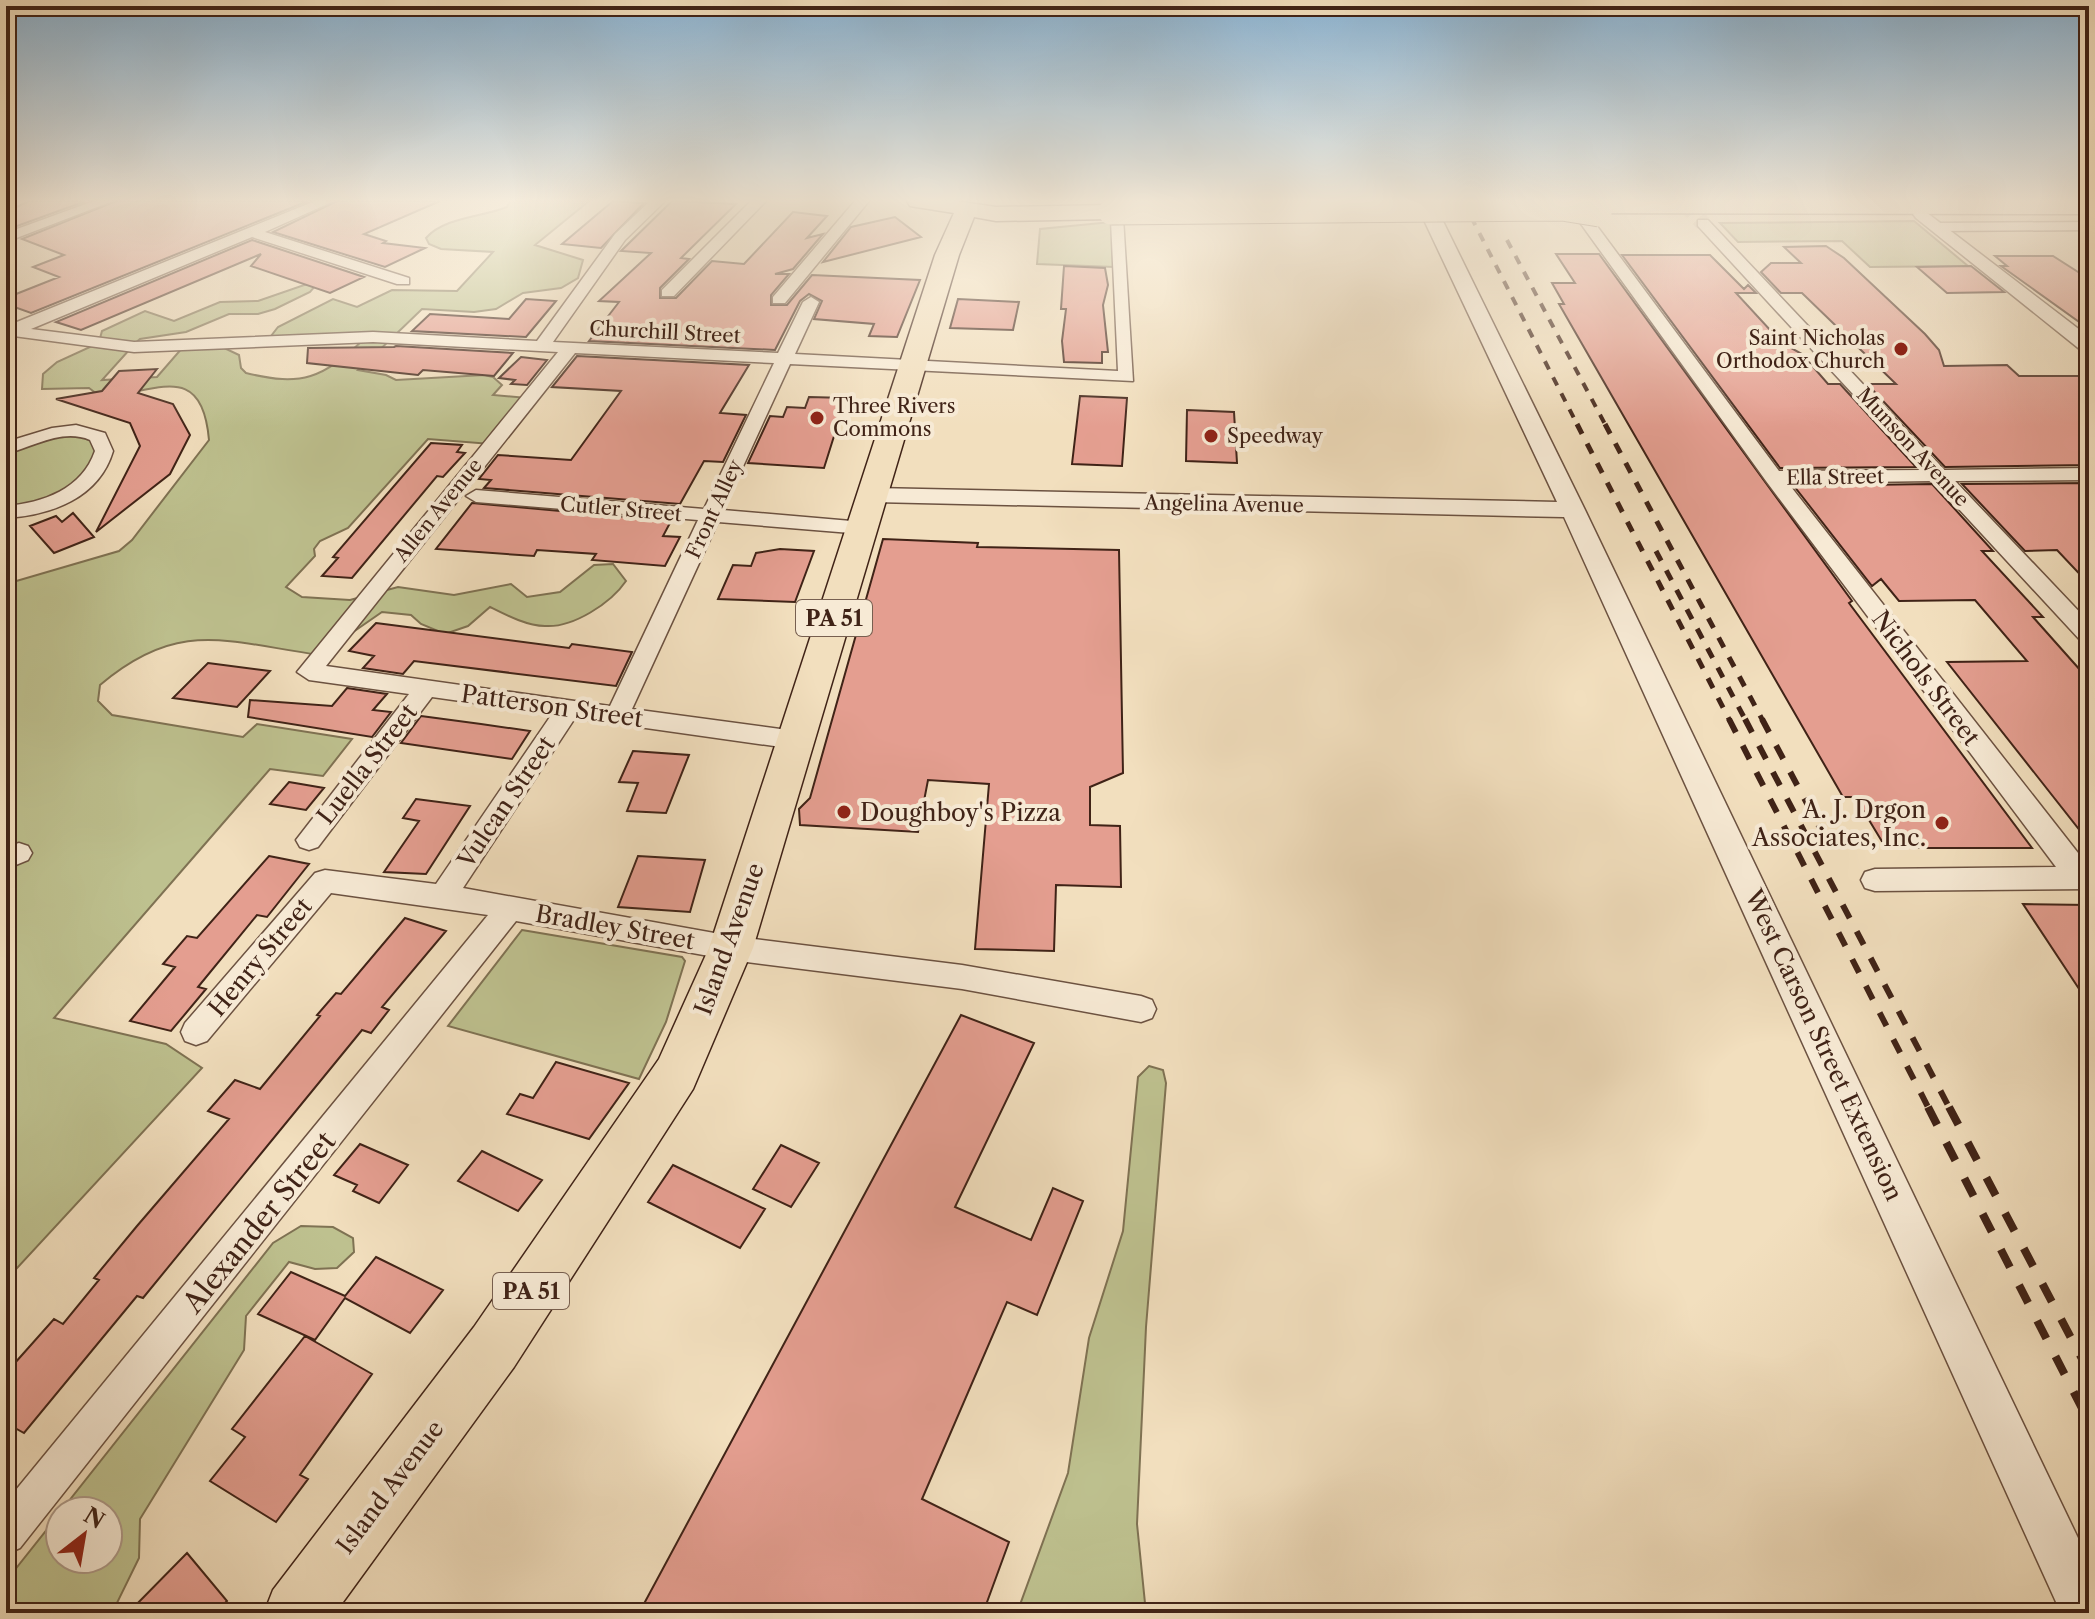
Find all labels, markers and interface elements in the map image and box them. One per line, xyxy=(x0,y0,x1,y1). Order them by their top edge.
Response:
street label: Churchill Street xyxy=(589,316,741,348)
place label: Saint Nicholas Orthodox Church xyxy=(1716,326,1885,373)
marker: Saint Nicholas Orthodox Church xyxy=(1892,340,1910,358)
street label: Munson Avenue xyxy=(1852,383,1974,511)
place label: Three Rivers Commons xyxy=(833,394,955,441)
marker: Three Rivers Commons xyxy=(808,409,826,427)
place label: Speedway xyxy=(1227,424,1324,448)
marker: Speedway xyxy=(1202,427,1220,445)
street label: Allen Avenue xyxy=(388,453,487,567)
street label: Front Alley xyxy=(681,455,748,562)
street label: Ella Street xyxy=(1786,464,1884,490)
street label: Angelina Avenue xyxy=(1143,491,1304,517)
street label: Cutler Street xyxy=(559,492,683,526)
road number: PA 51 xyxy=(796,600,872,636)
street label: Nichols Street xyxy=(1866,605,1986,752)
street label: Patterson Street xyxy=(459,679,645,733)
street label: Luella Street xyxy=(311,698,423,830)
street label: Vulcan Street xyxy=(451,730,561,874)
place label: A. J. Drgon Associates, Inc. xyxy=(1751,795,1926,852)
place label: Doughboy's Pizza xyxy=(860,798,1061,827)
marker: Doughboy's Pizza xyxy=(835,803,853,821)
marker: A. J. Drgon Associates, Inc. xyxy=(1933,814,1951,832)
street label: Island Avenue xyxy=(688,859,770,1019)
street label: West Carson Street Extension xyxy=(1739,884,1909,1205)
street label: Henry Street xyxy=(202,892,318,1022)
street label: Bradley Street xyxy=(533,899,697,955)
street label: Alexander Street xyxy=(175,1125,342,1320)
road number: PA 51 xyxy=(493,1273,569,1309)
street label: Island Avenue xyxy=(330,1415,450,1559)
north arrow xyxy=(44,1495,124,1575)
text: N xyxy=(79,1502,109,1535)

